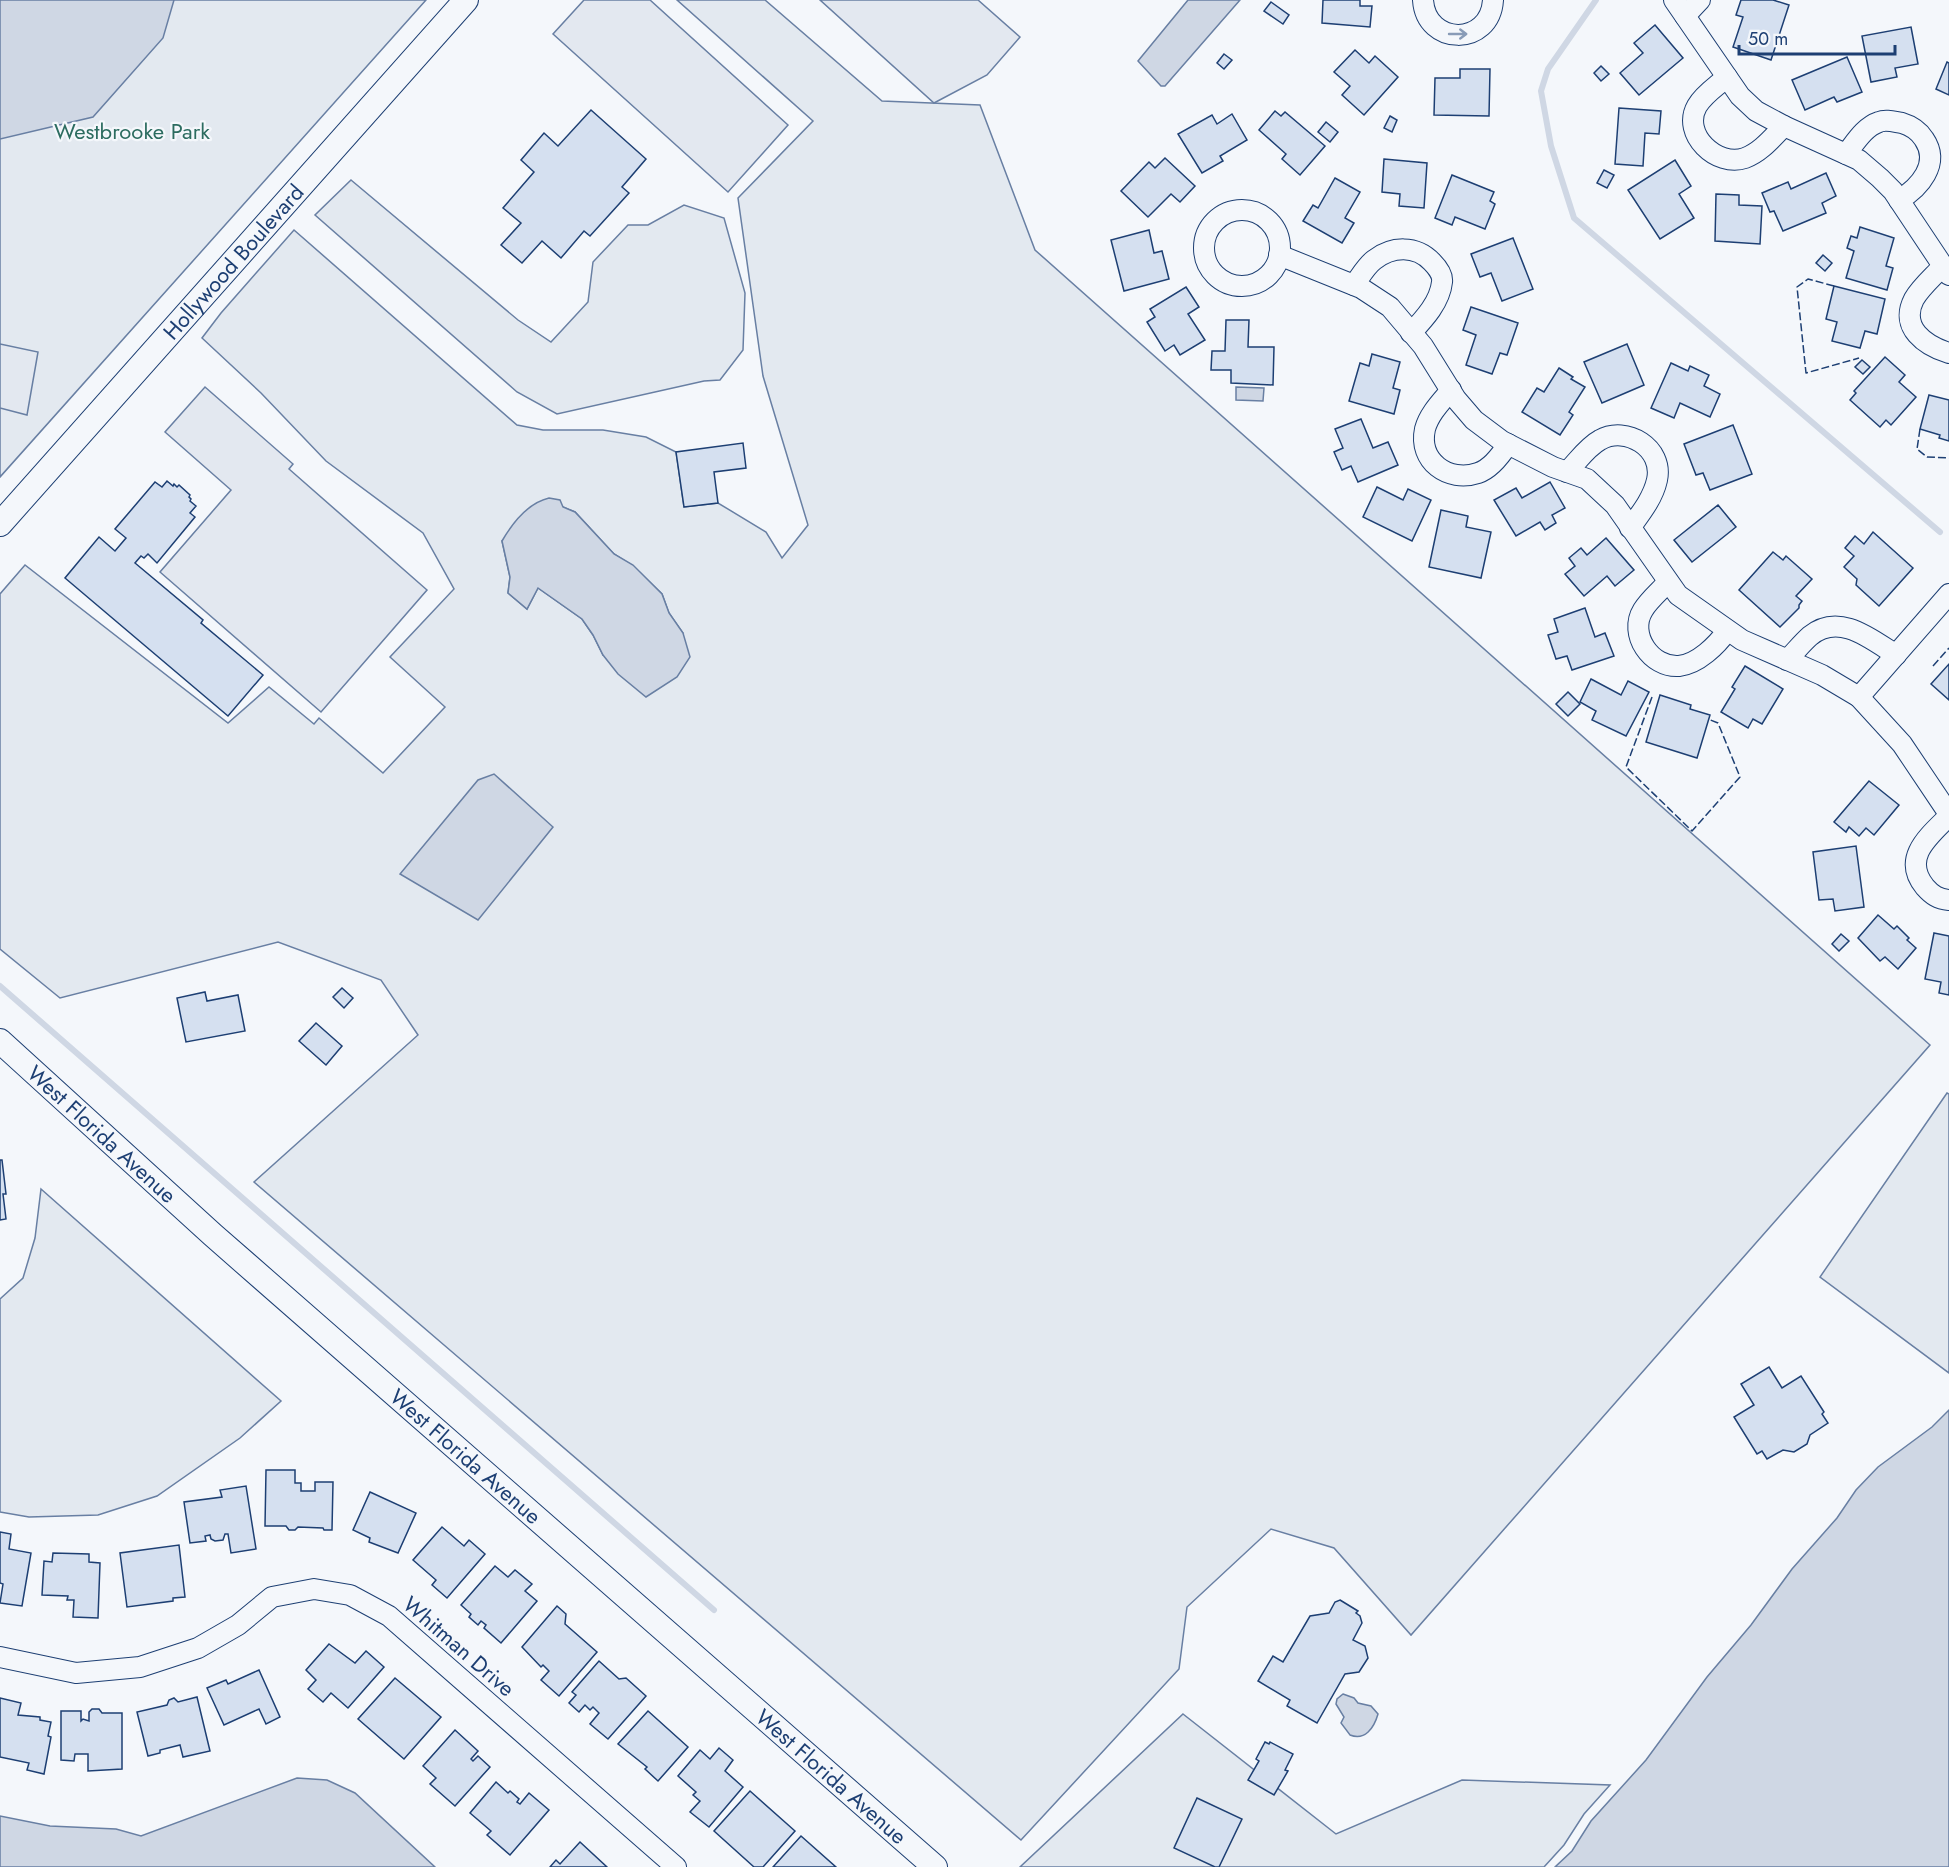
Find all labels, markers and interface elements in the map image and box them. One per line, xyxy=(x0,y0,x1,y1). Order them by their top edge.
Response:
scale bar xyxy=(1739,18,1895,56)
text: 50 m xyxy=(1748,26,1788,52)
one-way arrow xyxy=(1448,28,1468,40)
park label: Westbrooke Park xyxy=(54,115,210,147)
street label: Hollywood Boulevard xyxy=(155,177,311,346)
street label: West Florida Avenue xyxy=(20,1057,184,1210)
street label: West Florida Avenue xyxy=(383,1381,548,1531)
street label: Whitman Drive xyxy=(396,1588,522,1704)
street label: West Florida Avenue xyxy=(749,1701,914,1852)

